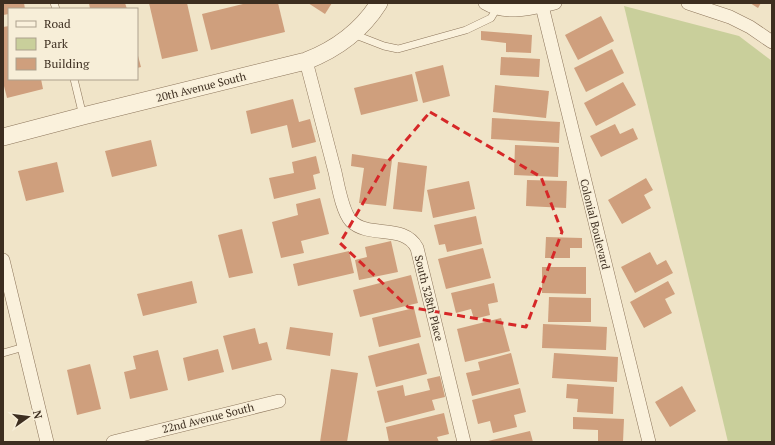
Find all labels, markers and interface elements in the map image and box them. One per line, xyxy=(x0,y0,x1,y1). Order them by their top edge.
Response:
legend xyxy=(8,8,138,80)
text: Road xyxy=(44,16,71,31)
text: Park xyxy=(44,36,69,51)
text: Building xyxy=(44,56,90,71)
street label: 20th Avenue South xyxy=(155,69,248,105)
street label: Colonial Boulevard xyxy=(577,177,613,271)
street label: South 328th Place xyxy=(412,254,447,343)
north arrow xyxy=(8,397,48,437)
street label: 22nd Avenue South xyxy=(161,400,256,436)
text: N xyxy=(30,409,46,421)

